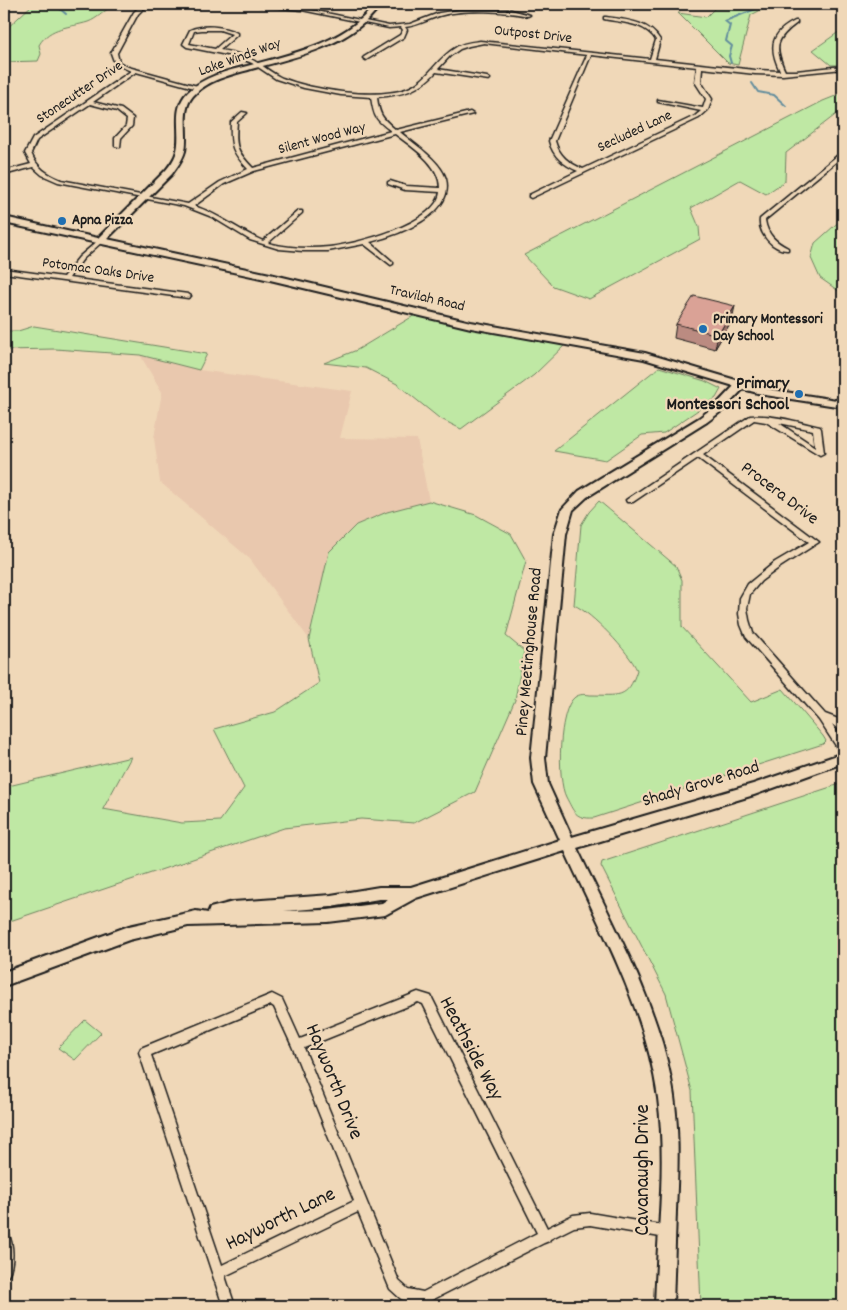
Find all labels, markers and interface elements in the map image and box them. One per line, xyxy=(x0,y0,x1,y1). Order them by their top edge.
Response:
street label: Outpost Drive xyxy=(493,20,574,50)
street label: Lake Winds Way xyxy=(196,33,285,83)
street label: Stonecutter Drive xyxy=(32,56,128,130)
street label: Secluded Lane xyxy=(594,105,676,159)
street label: Silent Wood Way xyxy=(276,117,369,161)
place label: Apna Pizza xyxy=(72,210,133,232)
marker: Apna Pizza xyxy=(56,215,68,227)
street label: Potomac Oaks Drive xyxy=(41,252,156,290)
street label: Travilah Road xyxy=(387,280,467,318)
place label: Primary Montessori Day School xyxy=(713,309,823,348)
marker: Primary Montessori Day School xyxy=(697,323,709,335)
place label: Primary Montessori School xyxy=(667,372,790,418)
marker: Primary Montessori School xyxy=(793,388,805,400)
street label: Procera Drive xyxy=(735,456,823,532)
street label: Piney Meetinghouse Road xyxy=(510,567,550,737)
street label: Shady Grove Road xyxy=(639,755,763,815)
street label: Heathside Way xyxy=(430,992,510,1107)
street label: Hayworth Drive xyxy=(296,1020,370,1144)
street label: Cavanaugh Drive xyxy=(629,1104,659,1236)
street label: Hayworth Lane xyxy=(221,1180,341,1260)

